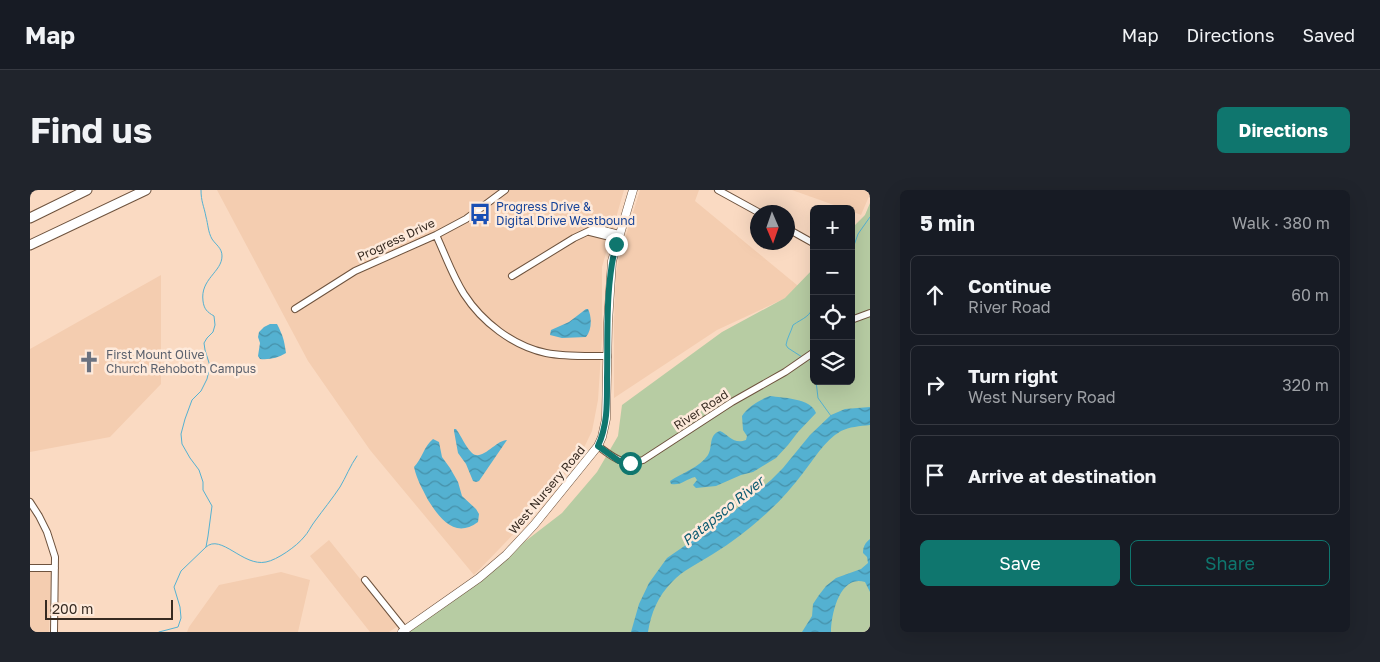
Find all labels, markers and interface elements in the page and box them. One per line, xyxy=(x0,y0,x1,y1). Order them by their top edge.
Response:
text: Map xyxy=(25,20,75,49)
text: Map xyxy=(1122,24,1158,46)
text: Directions xyxy=(1186,24,1274,46)
text: Saved xyxy=(1302,24,1355,46)
button: Directions xyxy=(1217,107,1350,153)
text: Find us xyxy=(30,109,152,151)
place label: Progress Drive & Digital Drive Westbound xyxy=(496,199,635,228)
bus stop icon: Progress Drive & Digital Drive Westbound xyxy=(467,201,493,227)
north arrow xyxy=(750,205,795,250)
map controls xyxy=(810,205,855,385)
button: + xyxy=(810,205,855,250)
text: 5 min xyxy=(920,210,975,236)
text: Walk · 380 m xyxy=(1232,213,1330,233)
street label: Progress Drive xyxy=(355,215,437,264)
route end xyxy=(605,233,628,256)
button: − xyxy=(810,250,855,295)
text: Continue xyxy=(968,274,1051,297)
icon: ahead xyxy=(921,281,949,309)
text: 60 m xyxy=(1291,285,1329,305)
button: locate xyxy=(810,295,855,340)
text: River Road xyxy=(968,297,1051,317)
button: layers xyxy=(810,340,855,385)
place label: First Mount Olive Church Rehoboth Campus xyxy=(106,347,256,376)
church icon: First Mount Olive Church Rehoboth Campus xyxy=(76,349,102,375)
text: Turn right xyxy=(968,364,1058,387)
icon: right xyxy=(921,371,949,399)
text: 320 m xyxy=(1282,375,1329,395)
street label: River Road xyxy=(671,386,731,433)
text: West Nursery Road xyxy=(968,387,1116,407)
street label: West Nursery Road xyxy=(505,442,588,537)
route start xyxy=(619,452,642,475)
icon: arrive xyxy=(921,461,949,489)
text: Arrive at destination xyxy=(968,464,1156,487)
water label: Patapsco River xyxy=(678,471,769,549)
button: Save xyxy=(920,540,1120,586)
button: Share xyxy=(1130,540,1330,586)
scale bar xyxy=(45,597,172,620)
text: 200 m xyxy=(52,600,93,617)

